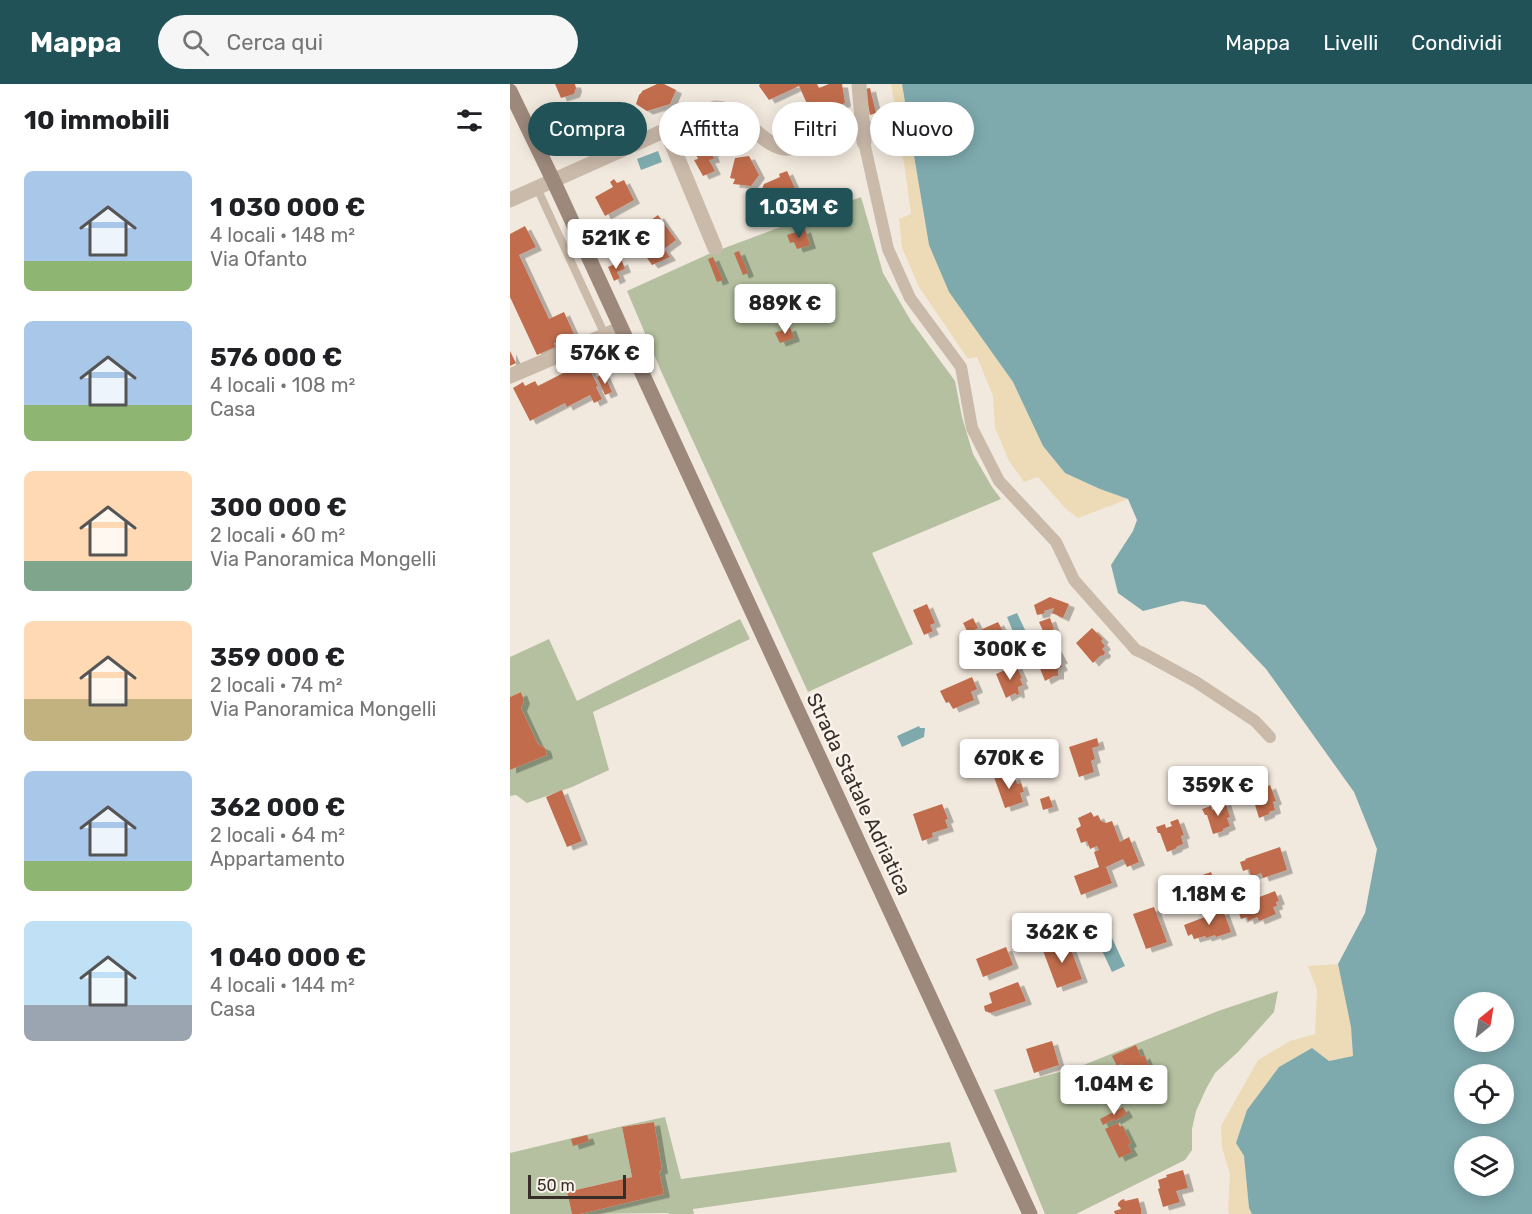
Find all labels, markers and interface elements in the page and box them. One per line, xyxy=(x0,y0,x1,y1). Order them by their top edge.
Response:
search box xyxy=(158,15,578,69)
text: Mappa xyxy=(30,26,122,59)
icon: search xyxy=(179,26,212,59)
text: Cerca qui xyxy=(227,29,323,56)
text: Mappa xyxy=(1225,30,1290,55)
text: Livelli xyxy=(1323,30,1378,55)
text: Condividi xyxy=(1411,30,1502,55)
chip: Compra xyxy=(528,102,647,156)
chip: Affitta xyxy=(659,102,760,156)
chip: Filtri xyxy=(772,102,858,156)
chip: Nuovo xyxy=(870,102,974,156)
icon: filters xyxy=(453,104,486,137)
text: 10 immobili xyxy=(24,105,170,136)
pin: 1.03M € xyxy=(744,188,854,239)
text: 1 030 000 € xyxy=(210,192,365,223)
icon: home xyxy=(72,195,144,267)
text: 1.03M € xyxy=(760,195,838,219)
pin: 521K € xyxy=(567,219,665,270)
text: 4 locali · 148 m² xyxy=(210,223,355,247)
text: 521K € xyxy=(582,226,651,250)
text: Via Ofanto xyxy=(210,247,307,271)
pin: 889K € xyxy=(736,284,834,335)
text: 889K € xyxy=(748,291,822,315)
pin: 576K € xyxy=(556,334,654,385)
text: 576K € xyxy=(570,341,640,365)
text: 576 000 € xyxy=(210,342,342,373)
icon: home xyxy=(72,345,144,417)
text: 4 locali · 108 m² xyxy=(210,373,355,397)
text: Casa xyxy=(210,397,256,421)
text: 300 000 € xyxy=(210,492,347,523)
icon: home xyxy=(72,495,144,567)
text: 2 locali · 60 m² xyxy=(210,523,345,547)
text: Via Panoramica Mongelli xyxy=(210,547,436,571)
pin: 300K € xyxy=(961,630,1059,681)
text: 300K € xyxy=(973,637,1047,661)
text: 359 000 € xyxy=(210,642,345,673)
icon: home xyxy=(72,645,144,717)
text: 2 locali · 74 m² xyxy=(210,673,343,697)
street label: Strada Statale Adriatica xyxy=(802,689,916,899)
text: Via Panoramica Mongelli xyxy=(210,697,436,721)
pin: 670K € xyxy=(960,739,1058,790)
text: 670K € xyxy=(974,746,1044,770)
pin: 359K € xyxy=(1169,766,1267,817)
text: 359K € xyxy=(1182,773,1254,797)
text: 362 000 € xyxy=(210,792,346,823)
icon: home xyxy=(72,795,144,867)
text: 2 locali · 64 m² xyxy=(210,823,345,847)
text: Appartamento xyxy=(210,847,345,871)
pin: 1.18M € xyxy=(1154,875,1264,926)
text: 1.18M € xyxy=(1172,882,1246,906)
pin: 362K € xyxy=(1013,913,1111,964)
text: 362K € xyxy=(1026,920,1098,944)
text: 1 040 000 € xyxy=(210,942,366,973)
icon: home xyxy=(72,945,144,1017)
text: 4 locali · 144 m² xyxy=(210,973,355,997)
north arrow xyxy=(1454,992,1514,1052)
map controls xyxy=(1454,992,1514,1196)
text: Casa xyxy=(210,997,256,1021)
button: locate xyxy=(1454,1064,1514,1124)
pin: 1.04M € xyxy=(1059,1065,1169,1116)
text: 1.04M € xyxy=(1074,1072,1154,1096)
button: layers xyxy=(1454,1136,1514,1196)
scale bar xyxy=(528,1172,626,1200)
text: 50 m xyxy=(537,1176,575,1195)

